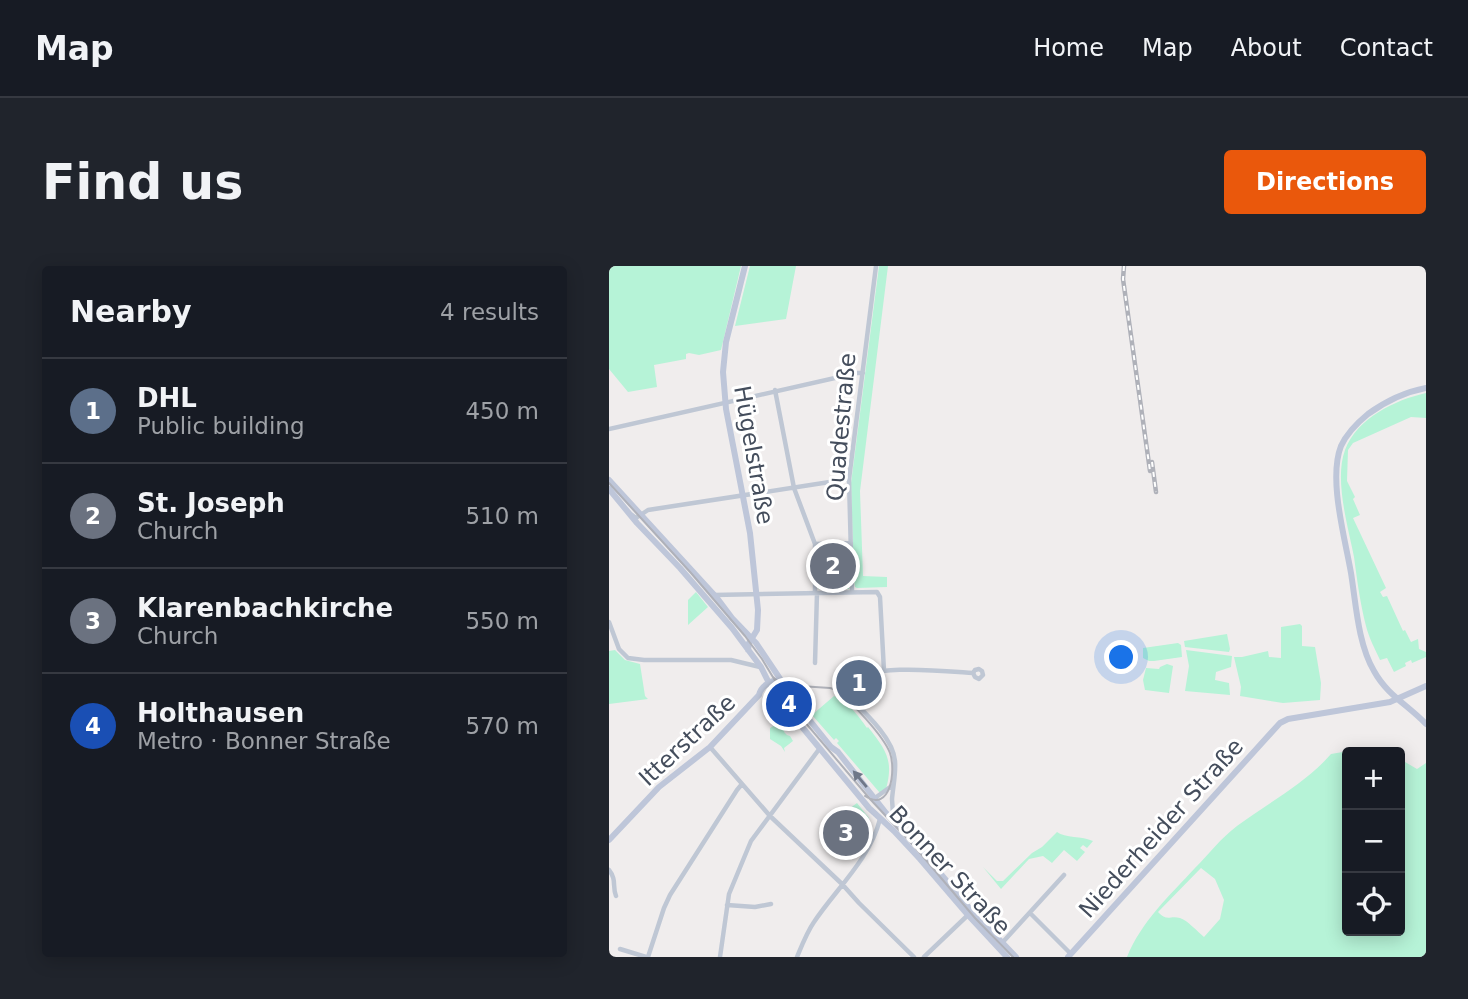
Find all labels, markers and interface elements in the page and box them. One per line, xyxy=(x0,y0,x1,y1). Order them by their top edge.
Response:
text: Map xyxy=(35,29,114,68)
text: Home xyxy=(1033,34,1104,62)
text: Map xyxy=(1142,34,1193,62)
text: About xyxy=(1231,34,1302,62)
text: Contact xyxy=(1340,34,1433,62)
button: Directions xyxy=(1224,150,1426,214)
text: Find us xyxy=(42,154,243,211)
text: Nearby xyxy=(70,294,192,329)
text: 4 results xyxy=(440,299,539,325)
street label: Quadestraße xyxy=(822,352,860,502)
text: DHL xyxy=(137,383,197,413)
street label: Hügelstraße xyxy=(729,384,779,526)
text: 1 xyxy=(85,398,101,424)
text: 450 m xyxy=(465,398,539,424)
text: Public building xyxy=(137,413,305,439)
text: St. Joseph xyxy=(137,488,285,518)
text: 2 xyxy=(85,503,101,529)
text: 510 m xyxy=(465,503,539,529)
text: Church xyxy=(137,518,218,544)
pin: 2 xyxy=(810,540,856,592)
text: Klarenbachkirche xyxy=(137,593,393,623)
text: 3 xyxy=(85,608,101,634)
text: 550 m xyxy=(465,608,539,634)
text: Church xyxy=(137,623,218,649)
your location xyxy=(1104,640,1138,674)
pin: 1 xyxy=(836,657,882,709)
pin: 4 xyxy=(766,678,812,730)
street label: Itterstraße xyxy=(634,689,740,791)
text: Holthausen xyxy=(137,698,304,728)
text: 4 xyxy=(85,713,101,739)
text: 570 m xyxy=(465,713,539,739)
text: Metro · Bonner Straße xyxy=(137,728,391,754)
street label: Niederheider Straße xyxy=(1074,733,1248,923)
map controls xyxy=(1342,747,1405,936)
button: + xyxy=(1342,747,1405,810)
one-way arrow xyxy=(852,771,867,789)
street label: Bonner Straße xyxy=(884,801,1016,939)
pin: 3 xyxy=(823,807,869,859)
button: − xyxy=(1342,810,1405,873)
button: locate xyxy=(1342,873,1405,936)

